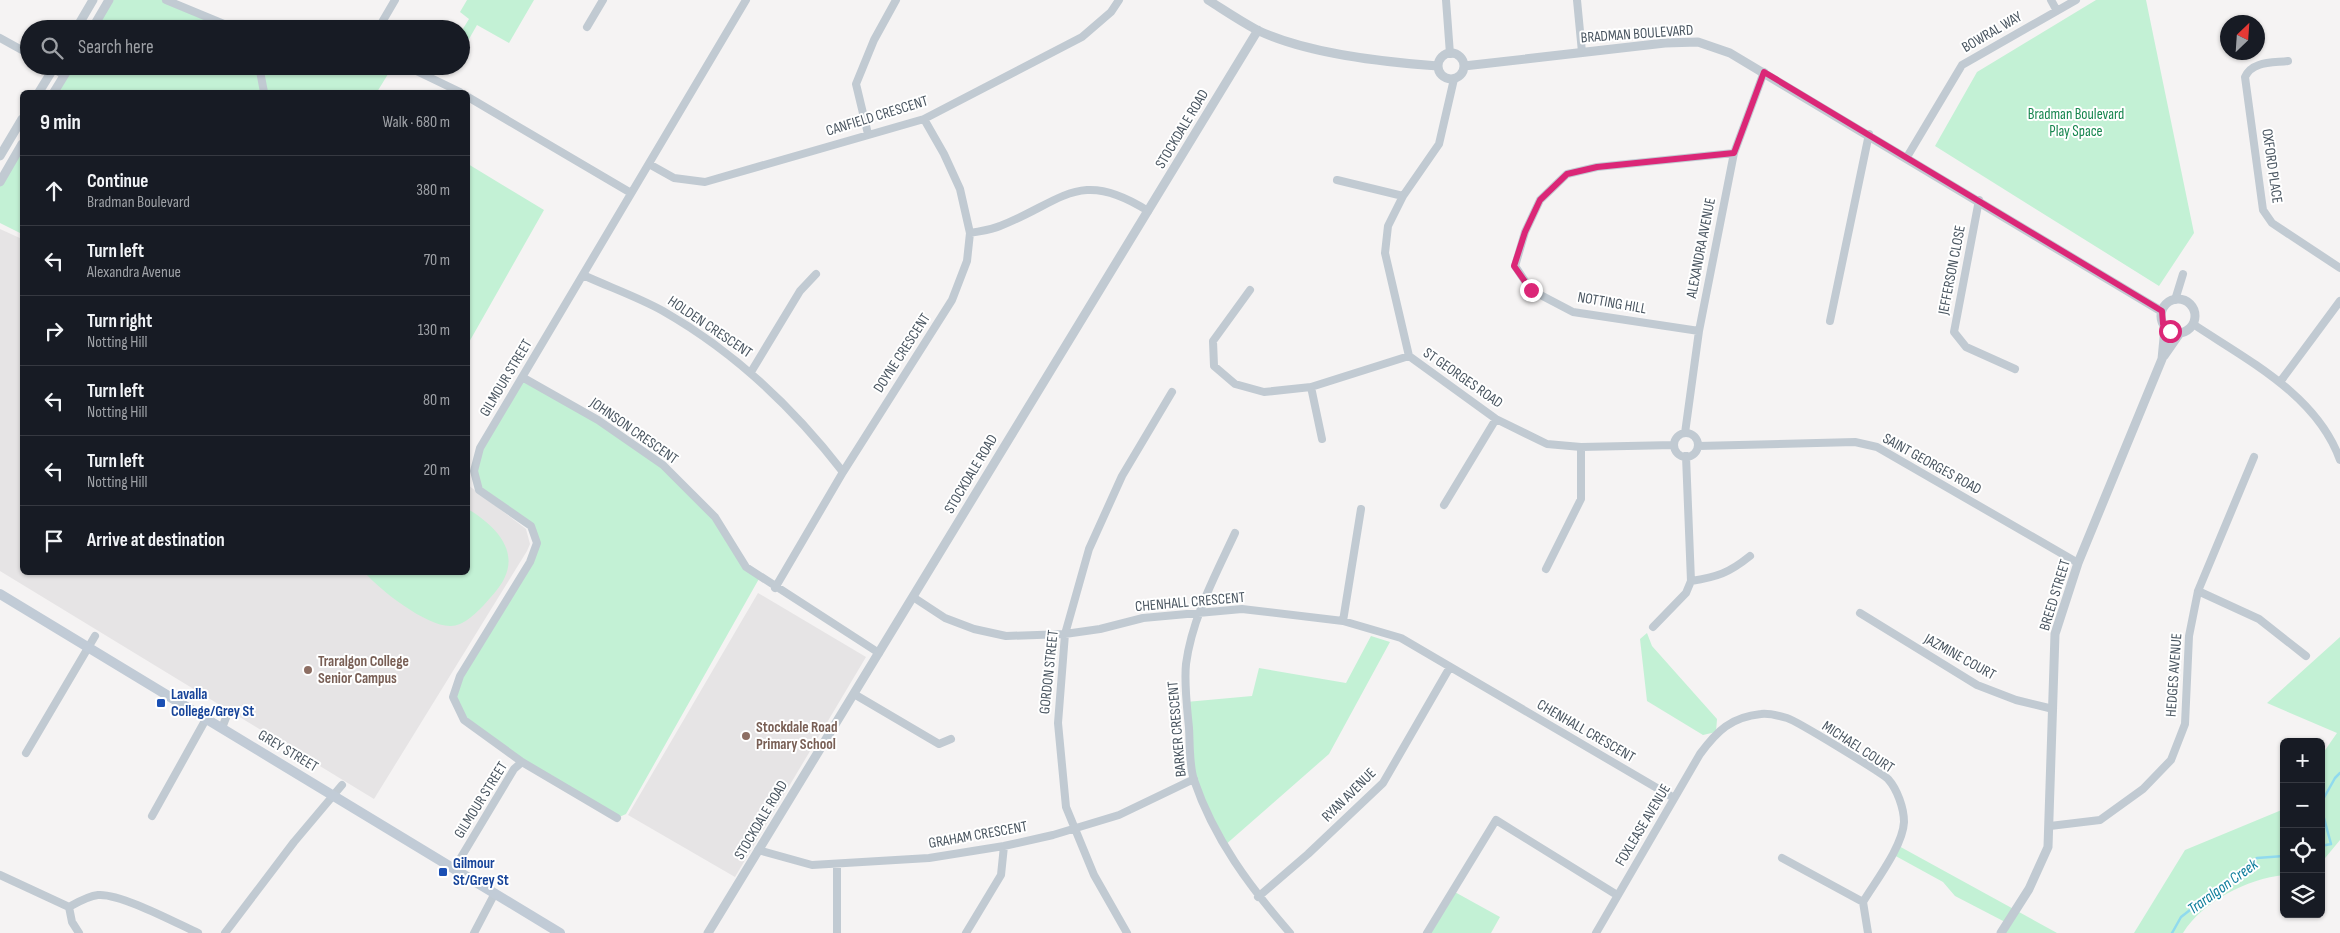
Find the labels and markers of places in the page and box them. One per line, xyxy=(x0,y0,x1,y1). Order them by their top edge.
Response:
place label: Traralgon College Senior Campus xyxy=(318,652,409,688)
marker: Traralgon College Senior Campus xyxy=(302,664,314,676)
place label: Lavalla College/Grey St xyxy=(171,685,254,721)
marker: Lavalla College/Grey St xyxy=(155,697,167,709)
place label: Stockdale Road Primary School xyxy=(756,718,837,754)
marker: Stockdale Road Primary School xyxy=(740,730,752,742)
place label: Gilmour St/Grey St xyxy=(453,854,509,890)
marker: Gilmour St/Grey St xyxy=(437,866,449,878)

